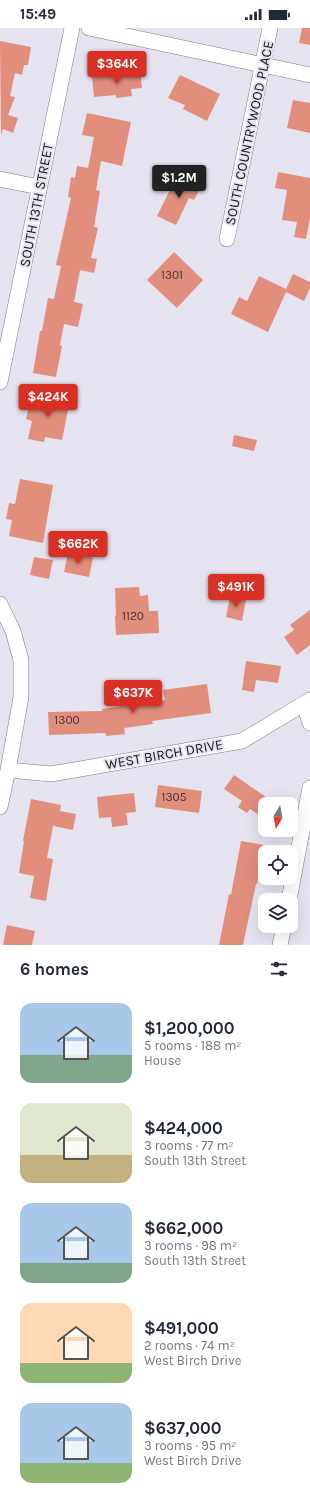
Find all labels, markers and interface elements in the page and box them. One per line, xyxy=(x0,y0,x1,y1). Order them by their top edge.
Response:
text: 15:49 xyxy=(20,5,56,23)
street label: SOUTH COUNTRYWOOD PLACE xyxy=(222,39,277,227)
pin: $364K xyxy=(89,51,145,85)
text: $364K xyxy=(96,56,138,71)
street label: SOUTH 13TH STREET xyxy=(16,142,57,268)
pin: $1.2M xyxy=(151,165,207,199)
text: $1.2M xyxy=(161,170,197,185)
house number: 1301 xyxy=(161,268,183,282)
pin: $424K xyxy=(20,384,76,418)
text: $424K xyxy=(28,389,68,404)
pin: $662K xyxy=(50,531,106,565)
text: $662K xyxy=(57,536,99,551)
pin: $491K xyxy=(208,574,264,608)
text: $491K xyxy=(217,579,255,594)
house number: 1120 xyxy=(122,609,144,623)
pin: $637K xyxy=(105,680,161,714)
text: $637K xyxy=(113,685,153,700)
house number: 1300 xyxy=(54,713,80,727)
street label: WEST BIRCH DRIVE xyxy=(104,736,224,773)
house number: 1305 xyxy=(162,790,187,804)
north arrow xyxy=(258,797,298,837)
map controls xyxy=(258,797,298,933)
button: locate xyxy=(258,845,298,885)
button: layers xyxy=(258,893,298,933)
icon: filters xyxy=(268,958,290,980)
text: 6 homes xyxy=(20,959,89,979)
text: $1,200,000 xyxy=(144,1018,234,1038)
icon: home xyxy=(52,1019,100,1067)
text: 5 rooms · 188 m² xyxy=(144,1038,242,1053)
text: House xyxy=(144,1053,181,1068)
text: $424,000 xyxy=(144,1118,223,1138)
icon: home xyxy=(52,1119,100,1167)
text: 3 rooms · 77 m² xyxy=(144,1138,234,1153)
text: South 13th Street xyxy=(144,1153,246,1168)
text: $662,000 xyxy=(144,1218,223,1238)
icon: home xyxy=(52,1219,100,1267)
text: 3 rooms · 98 m² xyxy=(144,1238,237,1253)
text: South 13th Street xyxy=(144,1253,246,1268)
text: $491,000 xyxy=(144,1318,219,1338)
icon: home xyxy=(52,1319,100,1367)
text: 2 rooms · 74 m² xyxy=(144,1338,235,1353)
text: West Birch Drive xyxy=(144,1353,241,1368)
text: $637,000 xyxy=(144,1418,222,1438)
icon: home xyxy=(52,1419,100,1467)
text: 3 rooms · 95 m² xyxy=(144,1438,237,1453)
text: West Birch Drive xyxy=(144,1453,241,1468)

